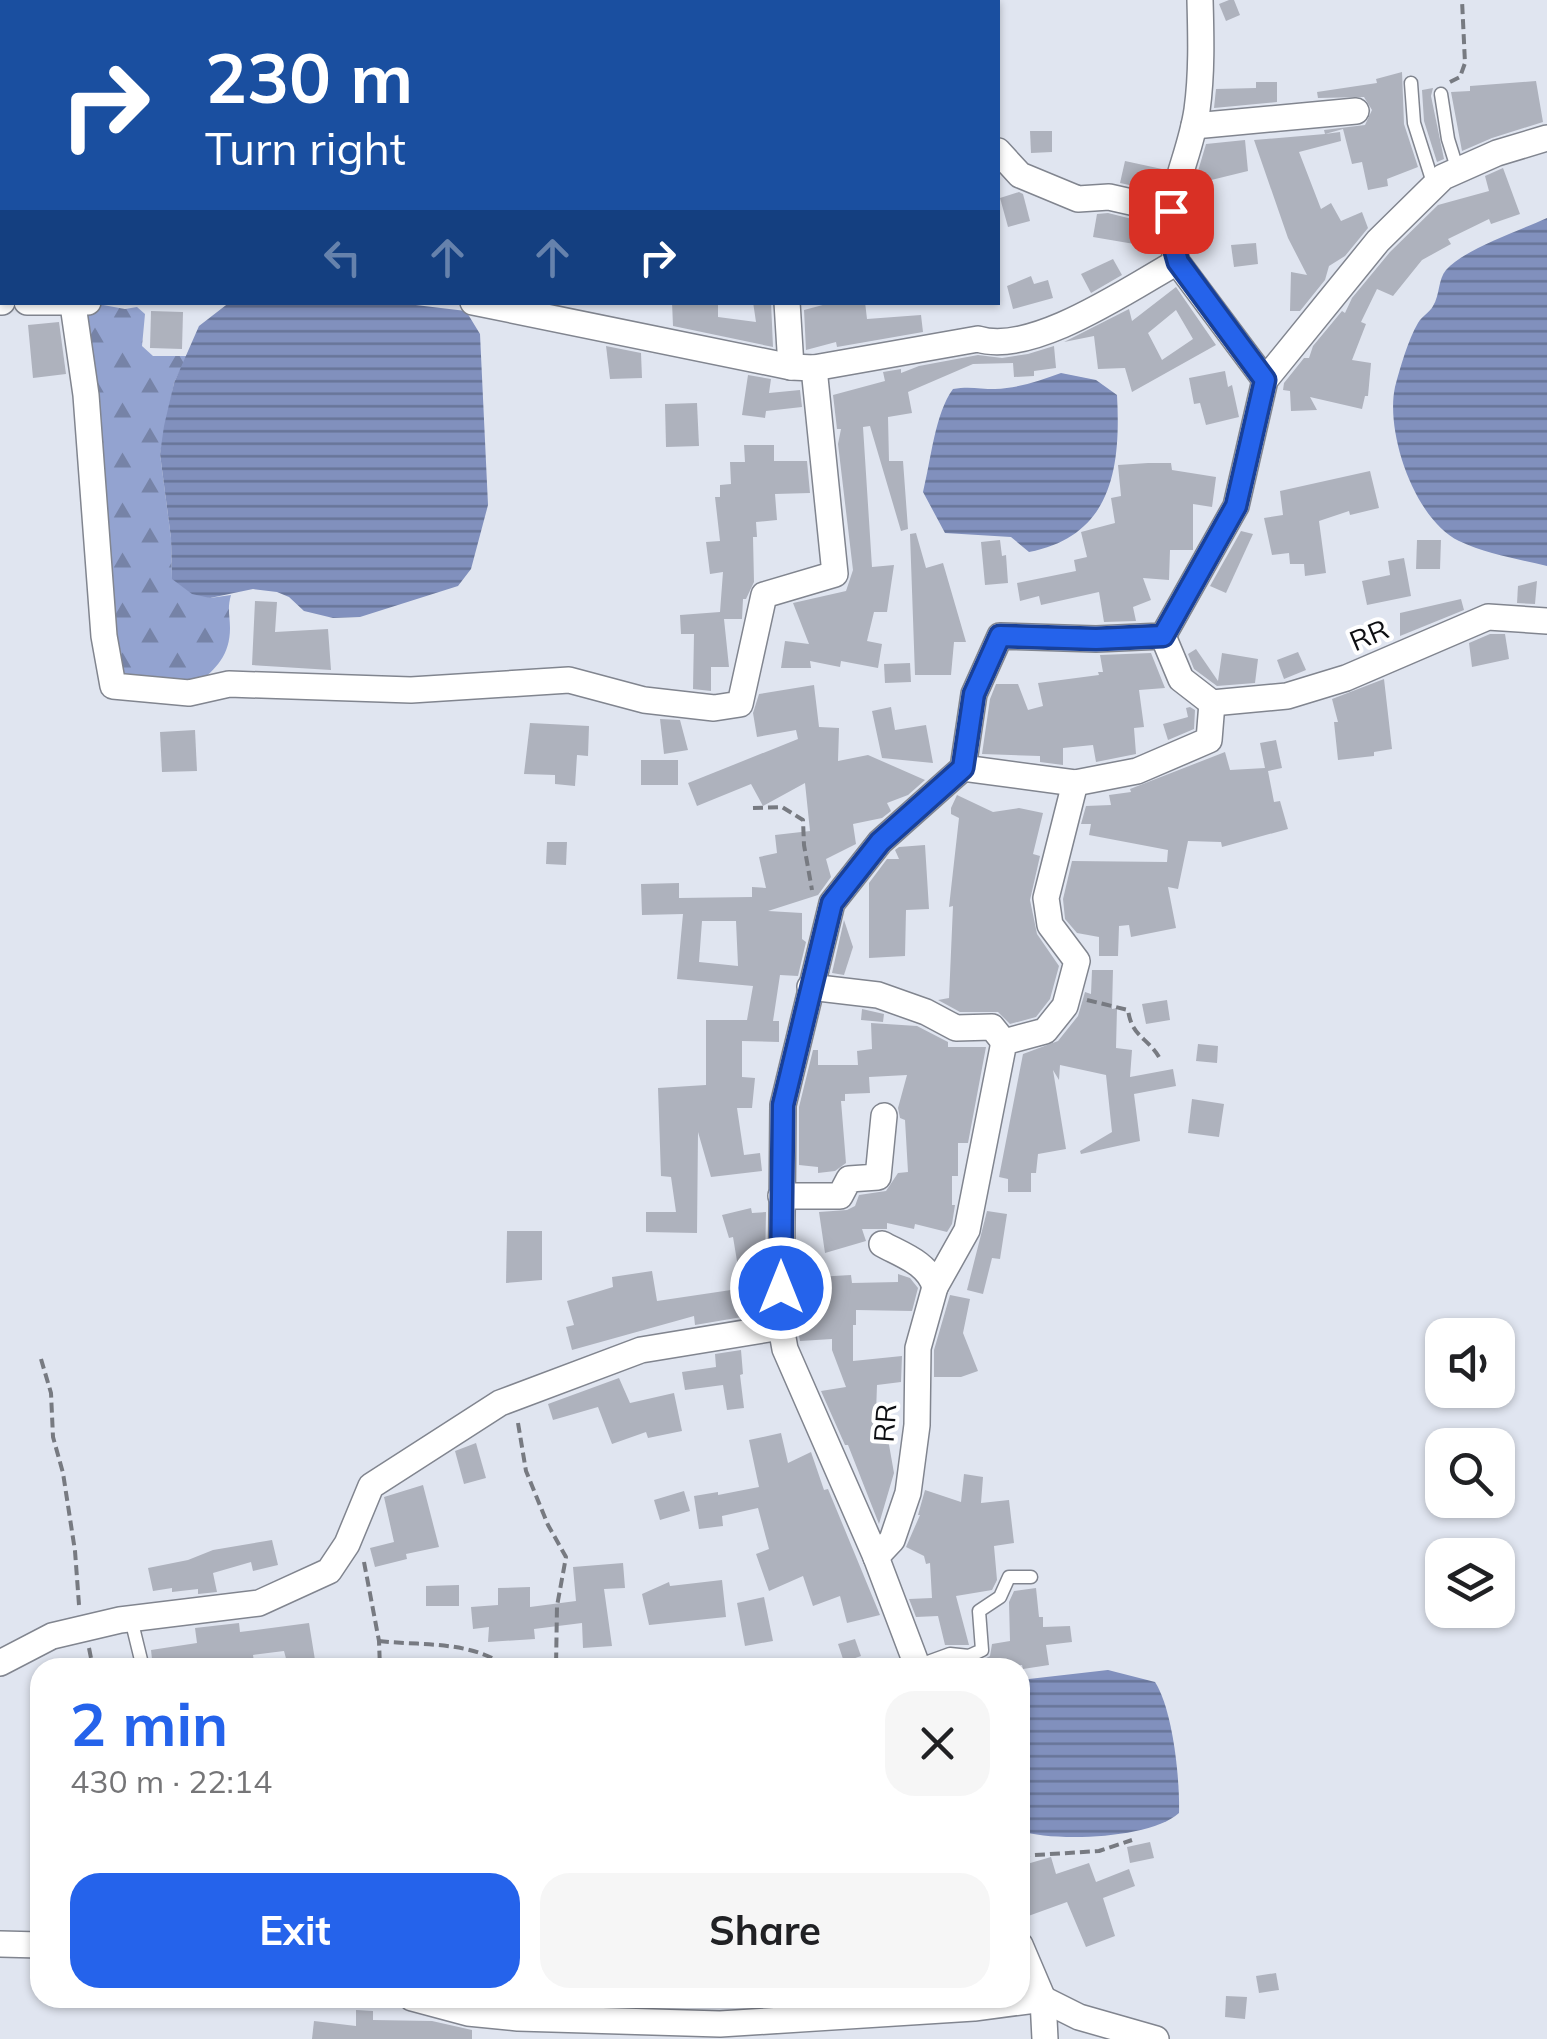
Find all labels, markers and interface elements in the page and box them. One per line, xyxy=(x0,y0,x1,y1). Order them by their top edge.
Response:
text: 230 m xyxy=(205,33,413,121)
icon: right xyxy=(40,40,170,170)
text: Turn right xyxy=(205,120,406,176)
pin xyxy=(1129,169,1214,254)
icon: arrive xyxy=(1144,184,1199,239)
icon: left xyxy=(315,230,370,285)
icon: ahead xyxy=(420,230,475,285)
icon: ahead xyxy=(525,230,580,285)
icon: right xyxy=(630,230,685,285)
street label: RR xyxy=(1344,611,1393,658)
position arrow xyxy=(729,1236,833,1340)
map controls xyxy=(1425,1318,1515,1628)
button: sound xyxy=(1425,1318,1515,1408)
street label: RR xyxy=(866,1402,903,1444)
button: search xyxy=(1425,1428,1515,1518)
button: layers xyxy=(1425,1538,1515,1628)
text: 2 min xyxy=(70,1686,228,1761)
button: close xyxy=(885,1691,990,1796)
text: 430 m · 22:14 xyxy=(70,1761,272,1801)
button: Exit xyxy=(70,1873,520,1988)
button: Share xyxy=(540,1873,990,1988)

